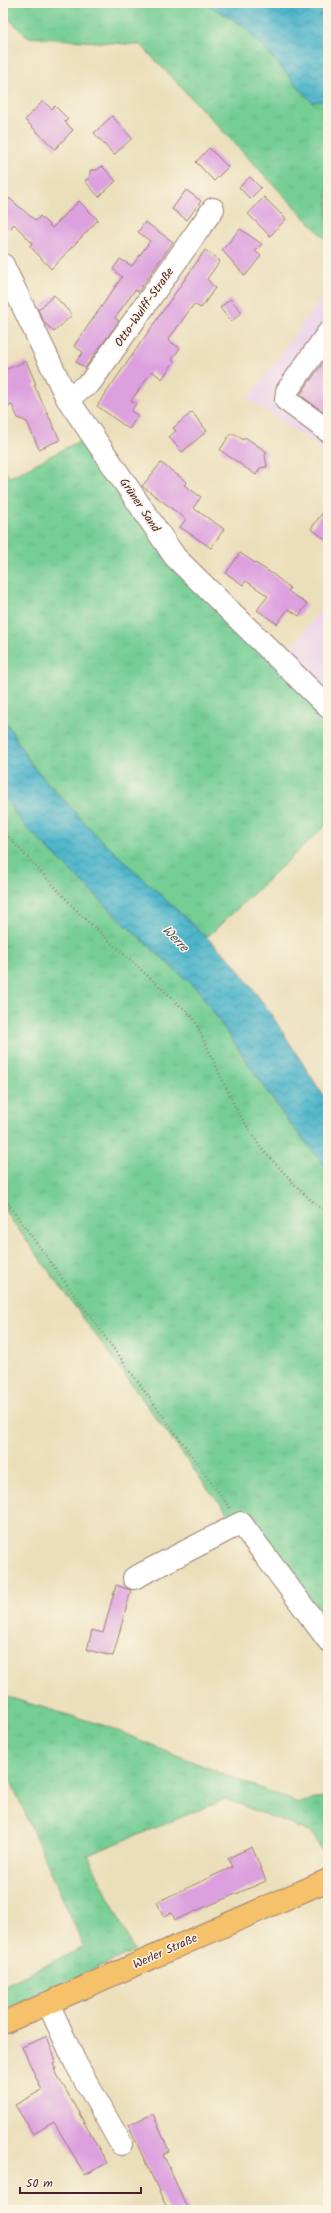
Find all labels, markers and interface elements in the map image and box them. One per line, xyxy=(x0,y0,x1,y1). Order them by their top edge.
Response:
street label: Otto-Wulff-Straße xyxy=(110,263,179,351)
street label: Grüner Sand xyxy=(114,474,165,537)
water label: Werre xyxy=(157,921,194,958)
street label: Werler Straße xyxy=(130,1929,201,1974)
scale bar xyxy=(20,2169,141,2195)
text: 50 m xyxy=(26,2174,53,2193)

